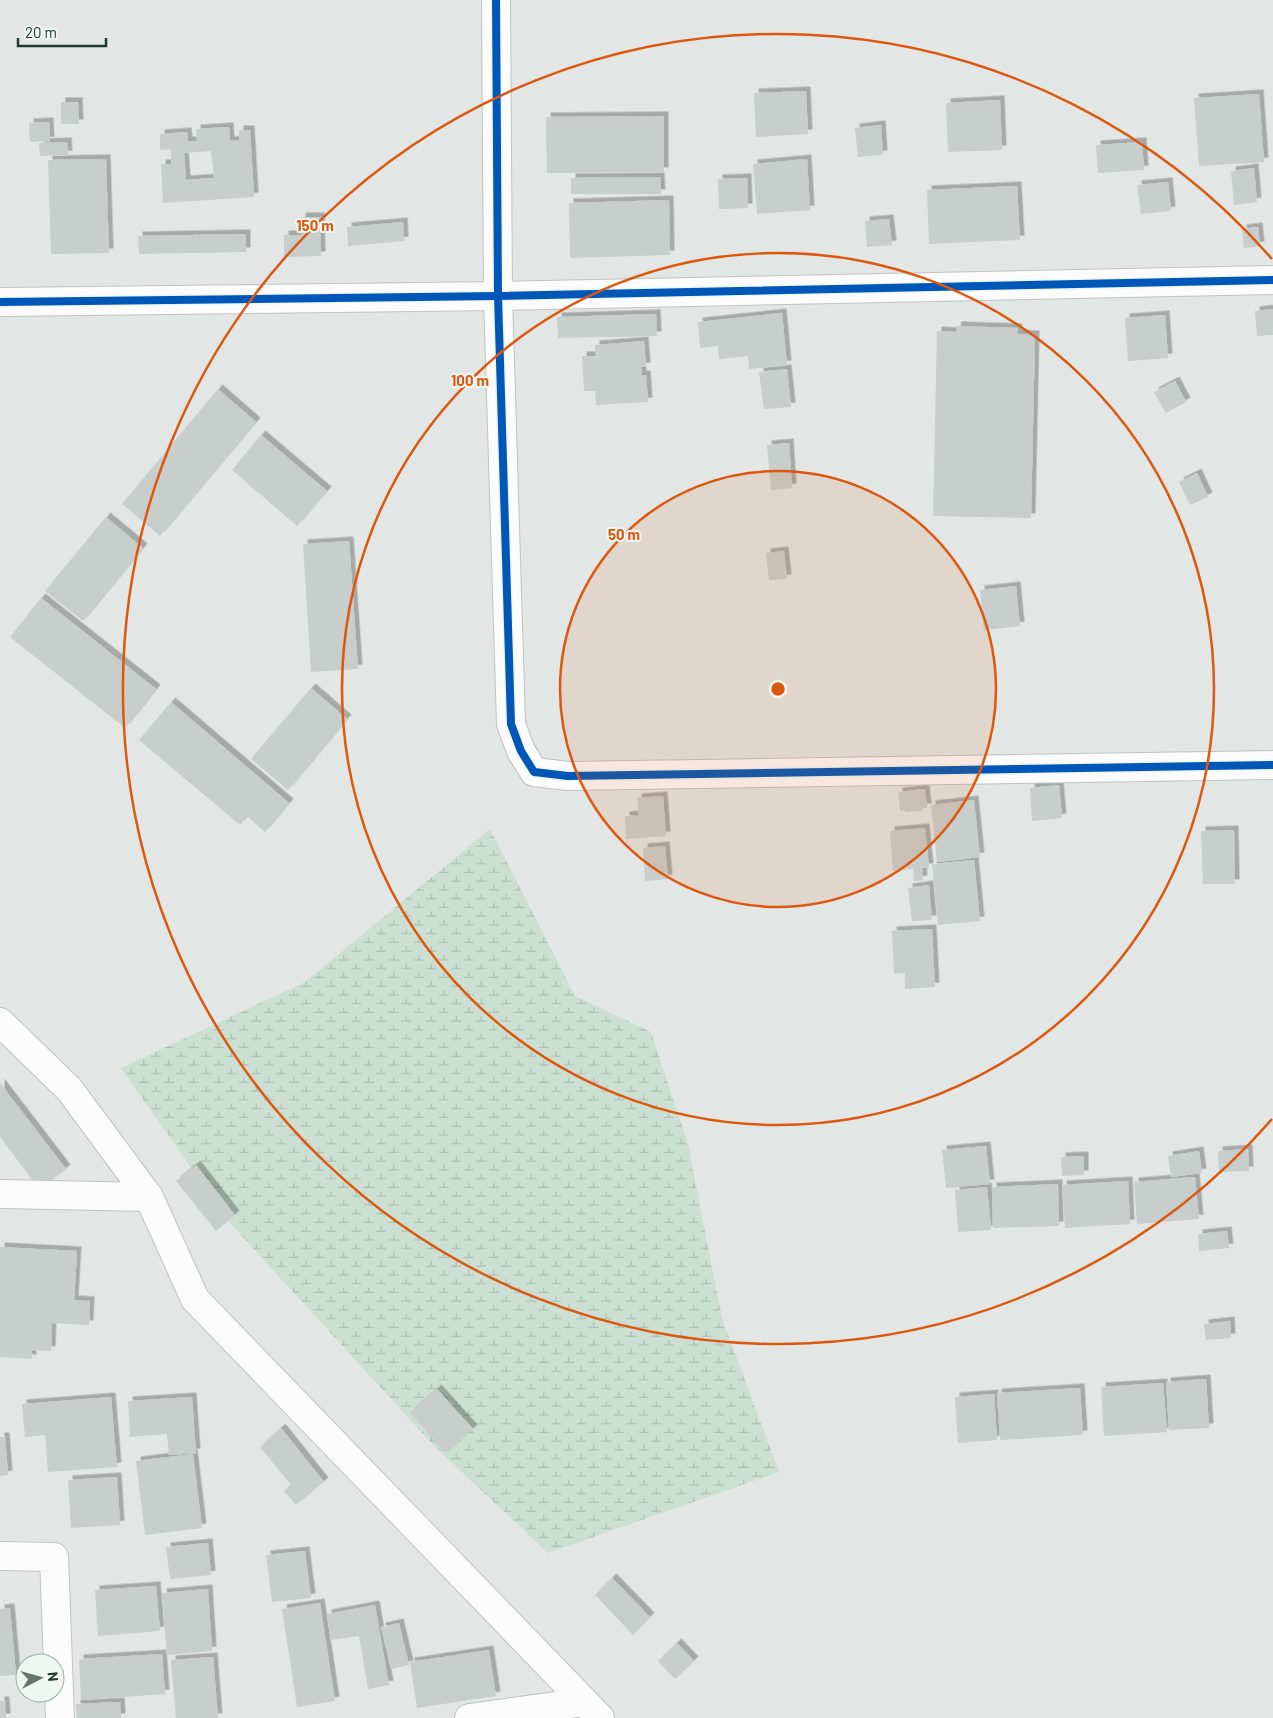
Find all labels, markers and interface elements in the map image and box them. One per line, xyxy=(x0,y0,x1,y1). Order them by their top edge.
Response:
scale bar xyxy=(18,15,105,47)
text: 20 m xyxy=(25,23,57,41)
text: 150 m xyxy=(296,216,334,234)
text: 100 m xyxy=(451,371,489,389)
text: 50 m xyxy=(608,525,640,543)
centre of rings xyxy=(769,680,787,698)
north arrow xyxy=(15,1653,65,1703)
text: N xyxy=(44,1671,62,1682)

